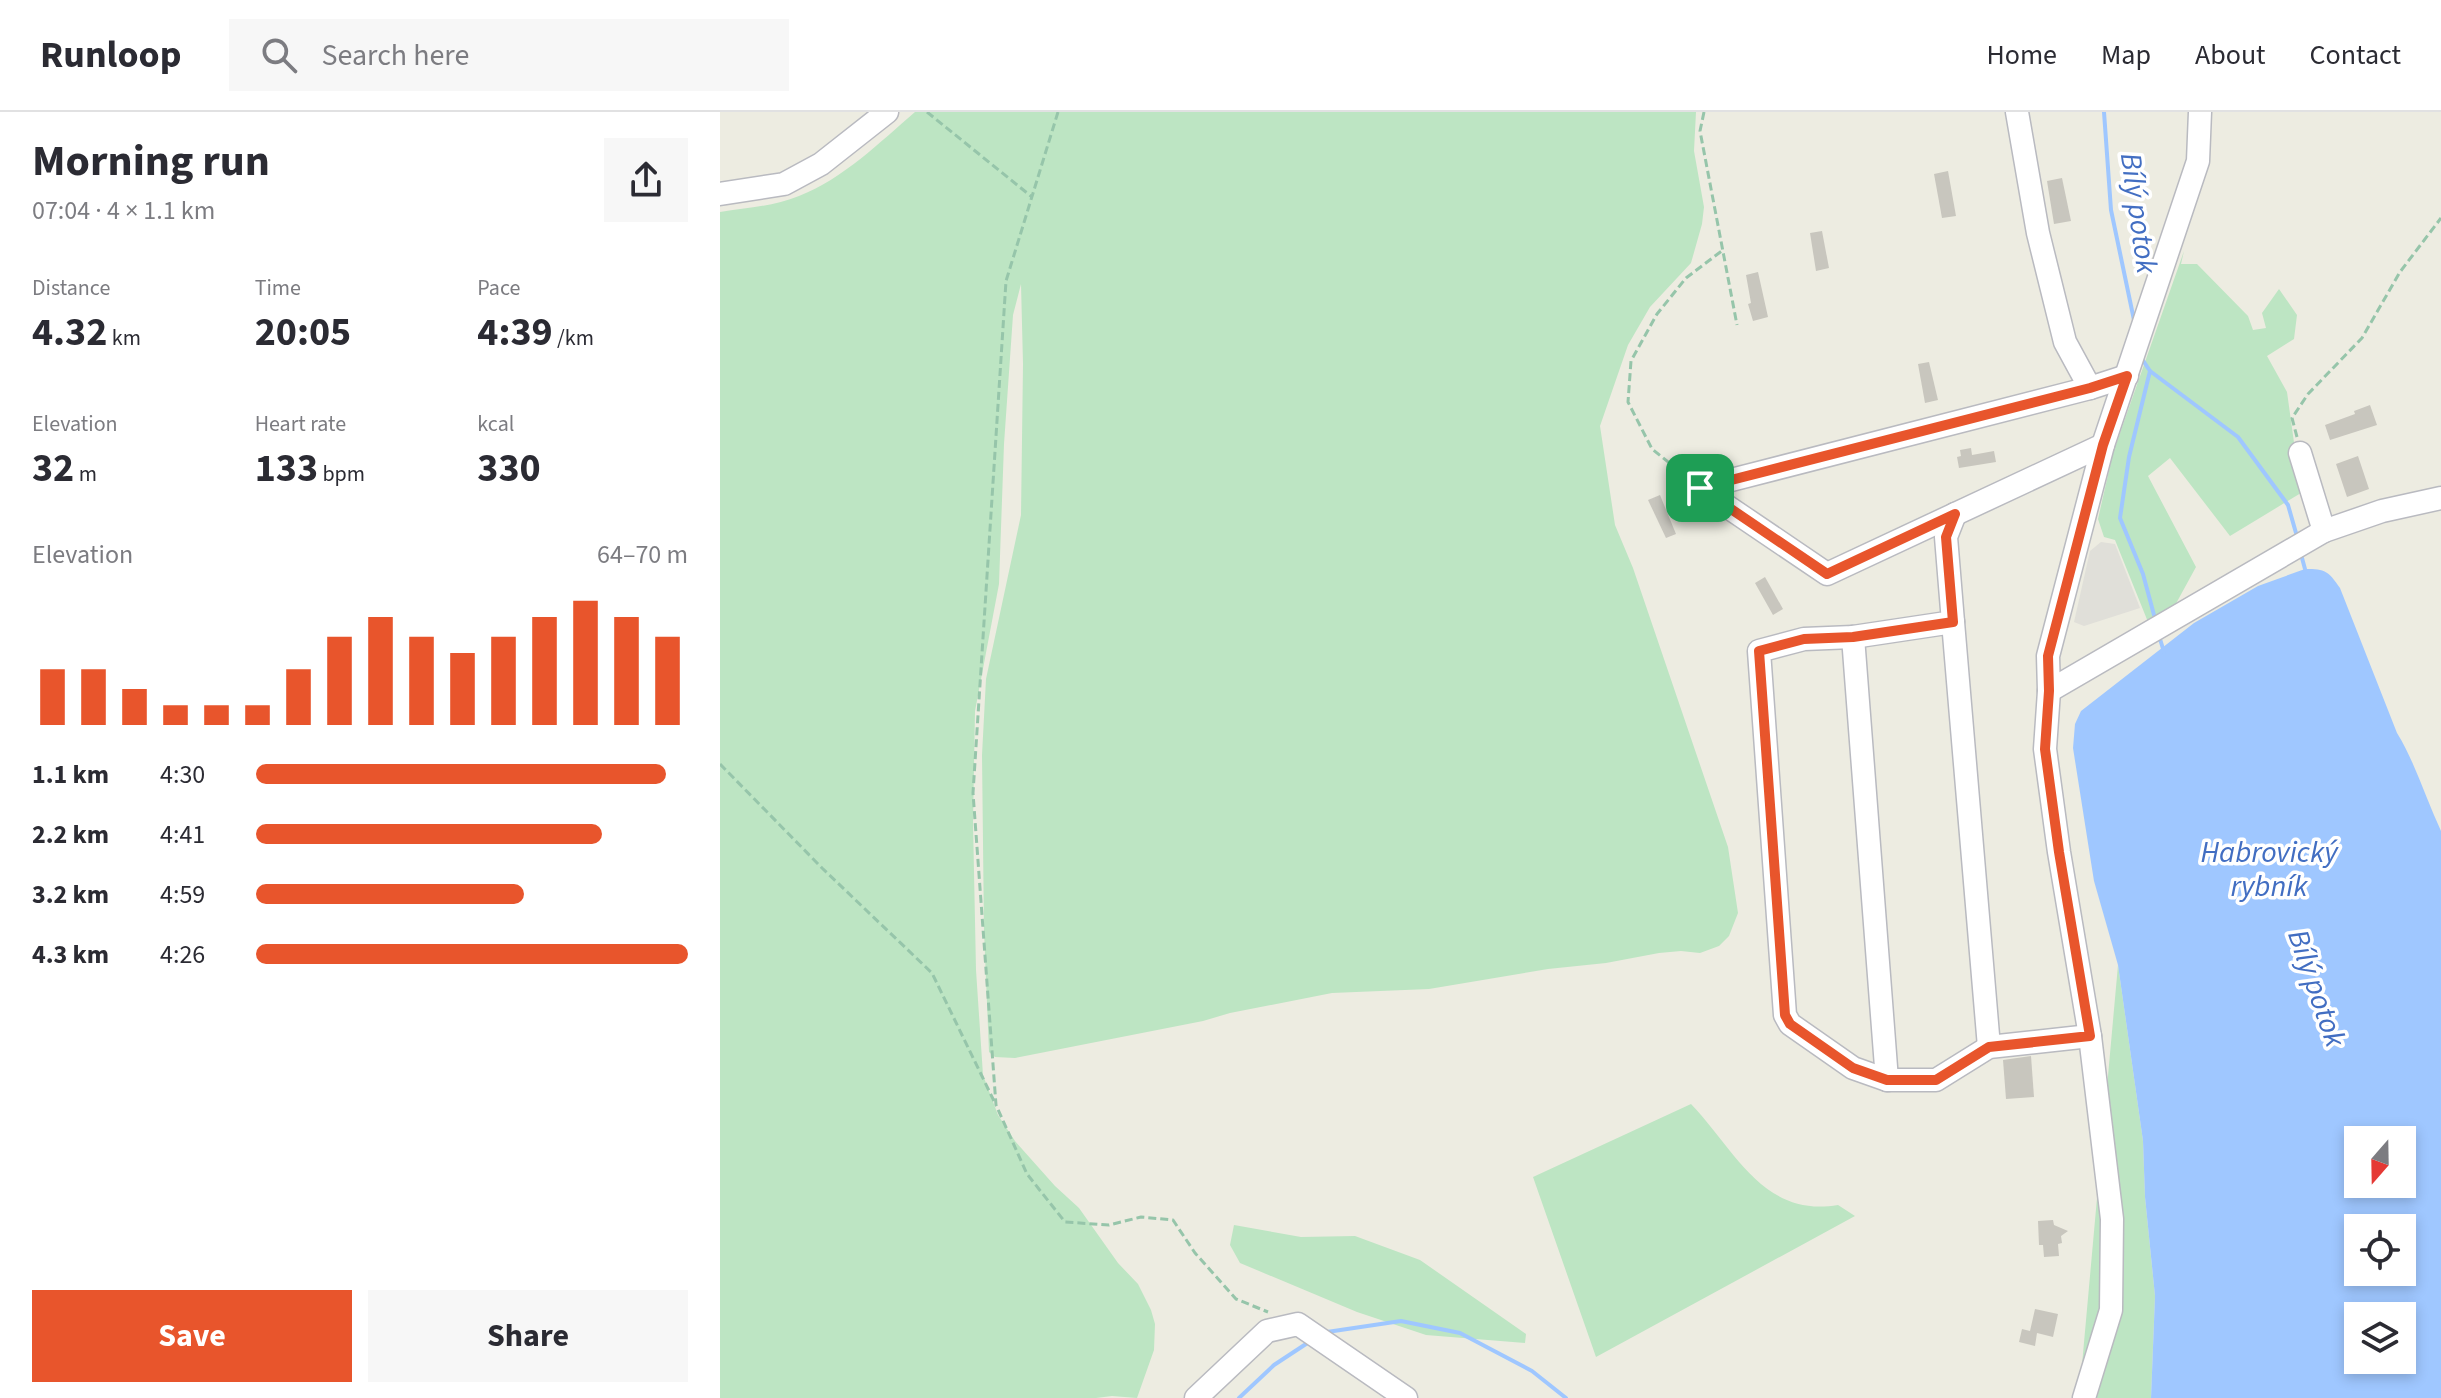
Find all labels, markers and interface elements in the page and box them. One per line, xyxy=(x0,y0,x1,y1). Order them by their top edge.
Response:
search box xyxy=(229,19,789,91)
text: Runloop xyxy=(40,28,181,82)
icon: search xyxy=(257,33,301,77)
text: Search here xyxy=(321,34,469,77)
text: Home xyxy=(1986,35,2057,75)
text: Map xyxy=(2101,35,2151,75)
text: About xyxy=(2195,35,2266,75)
text: Contact xyxy=(2310,35,2401,75)
text: Morning run xyxy=(32,130,270,193)
button: share xyxy=(604,138,688,222)
water label: Bílý potok xyxy=(2109,150,2168,277)
text: 07:04 · 4 × 1.1 km xyxy=(32,192,215,229)
text: Distance xyxy=(32,272,110,304)
text: Time xyxy=(255,272,301,304)
text: Pace xyxy=(477,272,520,304)
text: 4.32 xyxy=(32,304,107,361)
text: 20:05 xyxy=(255,304,351,361)
text: 4:39 xyxy=(477,304,553,361)
text: km xyxy=(107,322,141,354)
text: /km xyxy=(553,322,594,354)
text: Elevation xyxy=(32,408,118,440)
text: Heart rate xyxy=(255,408,346,440)
text: kcal xyxy=(477,408,514,440)
text: 32 xyxy=(32,440,74,497)
text: 133 xyxy=(255,440,318,497)
text: 330 xyxy=(477,440,541,497)
pin xyxy=(1666,454,1734,522)
text: m xyxy=(74,458,97,490)
text: bpm xyxy=(318,458,365,490)
icon: arrive xyxy=(1678,466,1722,510)
text: Elevation xyxy=(32,536,133,573)
text: 64–70 m xyxy=(597,536,688,573)
text: 1.1 km xyxy=(32,756,109,793)
text: 4:30 xyxy=(160,756,205,793)
text: 2.2 km xyxy=(32,816,109,853)
text: 4:41 xyxy=(160,816,205,853)
water label: Habrovický rybník xyxy=(2200,831,2339,908)
text: 3.2 km xyxy=(32,876,109,913)
text: 4:59 xyxy=(160,876,205,913)
water label: Bílý potok xyxy=(2276,924,2357,1053)
text: 4.3 km xyxy=(32,936,109,973)
text: 4:26 xyxy=(160,936,205,973)
north arrow xyxy=(2344,1126,2416,1198)
map controls xyxy=(2344,1126,2416,1374)
button: locate xyxy=(2344,1214,2416,1286)
button: Save xyxy=(32,1290,352,1382)
button: Share xyxy=(368,1290,688,1382)
button: layers xyxy=(2344,1302,2416,1374)

